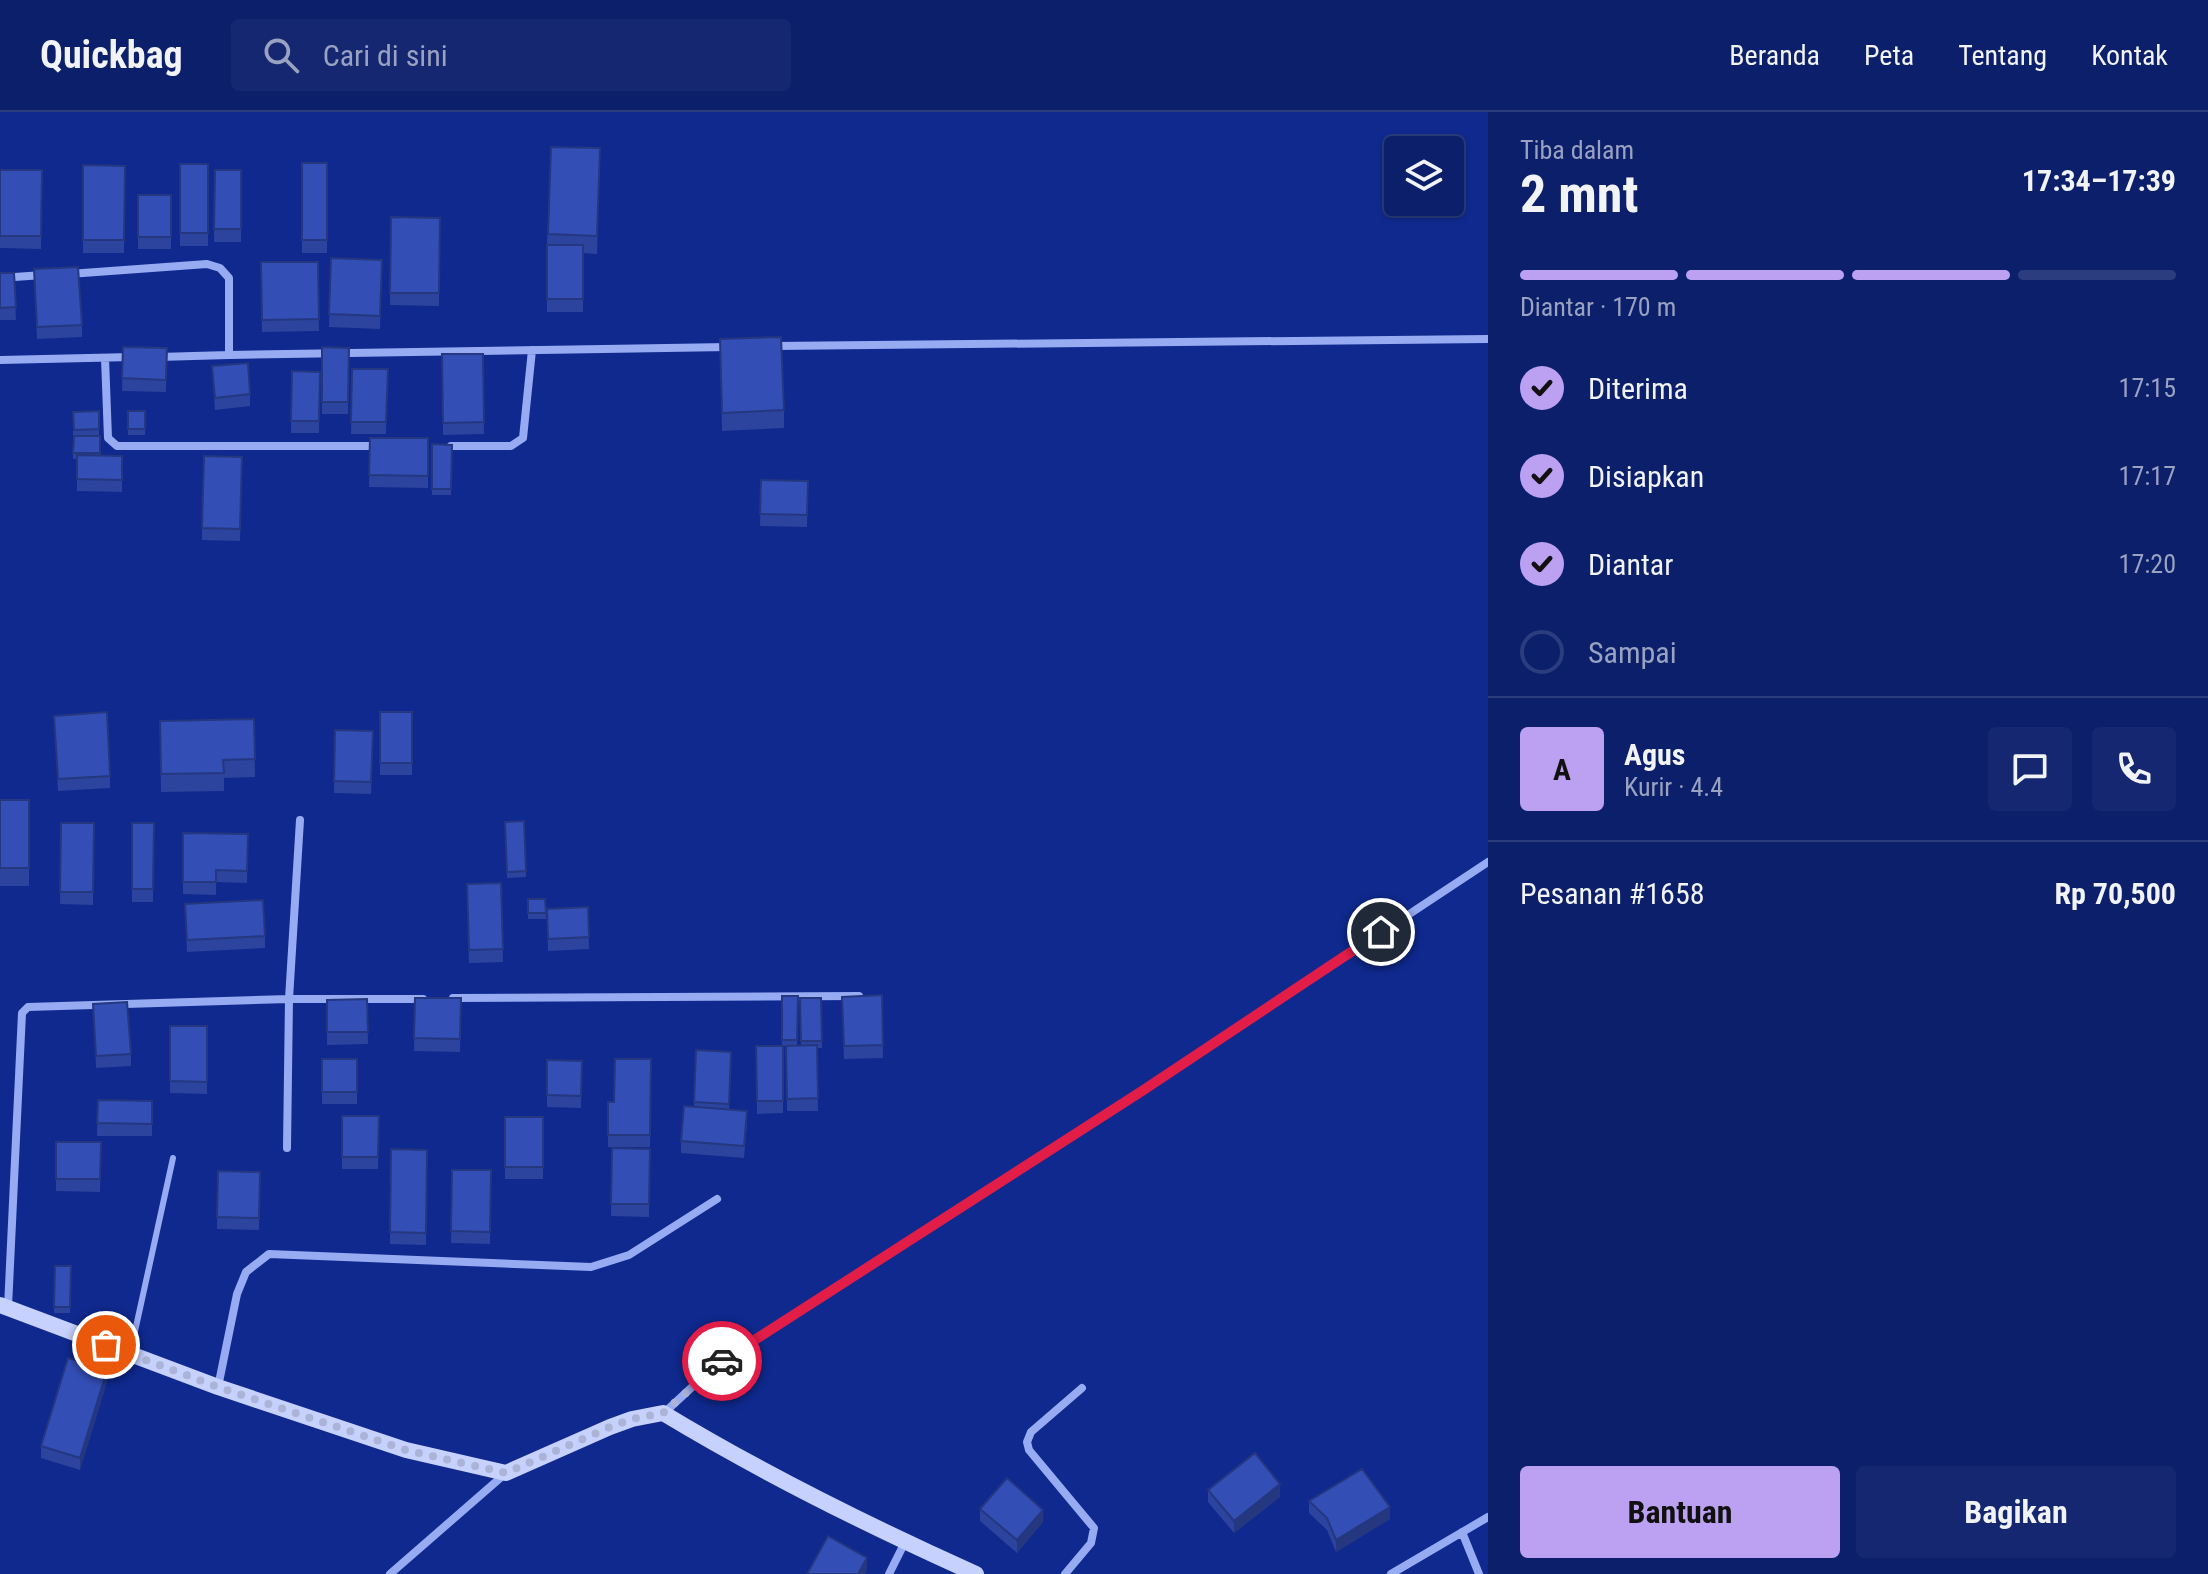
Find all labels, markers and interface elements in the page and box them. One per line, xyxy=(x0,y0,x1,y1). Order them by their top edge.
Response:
search box xyxy=(231,19,791,91)
text: Quickbag xyxy=(40,33,183,77)
icon: search xyxy=(259,33,303,77)
text: Cari di sini xyxy=(323,38,448,73)
text: Beranda xyxy=(1729,39,1820,72)
text: Peta xyxy=(1864,39,1914,72)
text: Tentang xyxy=(1958,39,2047,72)
text: Kontak xyxy=(2091,39,2168,72)
text: Tiba dalam xyxy=(1520,135,1634,165)
map controls xyxy=(1384,136,1464,216)
button: layers xyxy=(1384,136,1464,216)
text: 17:34–17:39 xyxy=(2022,163,2176,198)
text: 2 mnt xyxy=(1520,164,1638,225)
text: Diantar · 170 m xyxy=(1520,292,1676,322)
icon: check xyxy=(1520,366,1564,410)
text: Diterima xyxy=(1588,371,1688,406)
text: 17:15 xyxy=(2119,373,2176,403)
icon: check xyxy=(1520,454,1564,498)
text: Disiapkan xyxy=(1588,459,1704,494)
text: 17:17 xyxy=(2119,461,2176,491)
icon: check xyxy=(1520,542,1564,586)
text: Diantar xyxy=(1588,547,1673,582)
text: 17:20 xyxy=(2119,549,2176,579)
text: Sampai xyxy=(1588,635,1677,670)
button: chat xyxy=(1988,727,2072,811)
button: phone xyxy=(2092,727,2176,811)
text: Agus xyxy=(1624,737,1685,772)
text: A xyxy=(1553,752,1571,787)
text: Kurir · 4.4 xyxy=(1624,772,1723,802)
text: Pesanan #1658 xyxy=(1520,876,1705,911)
text: Rp 70,500 xyxy=(2054,876,2176,911)
pin xyxy=(1347,898,1415,966)
icon: home xyxy=(1359,910,1403,954)
pin xyxy=(72,1311,140,1379)
courier xyxy=(682,1321,762,1401)
icon: bag xyxy=(84,1323,128,1367)
icon: car xyxy=(700,1339,744,1383)
button: Bantuan xyxy=(1520,1466,1840,1558)
button: Bagikan xyxy=(1856,1466,2176,1558)

